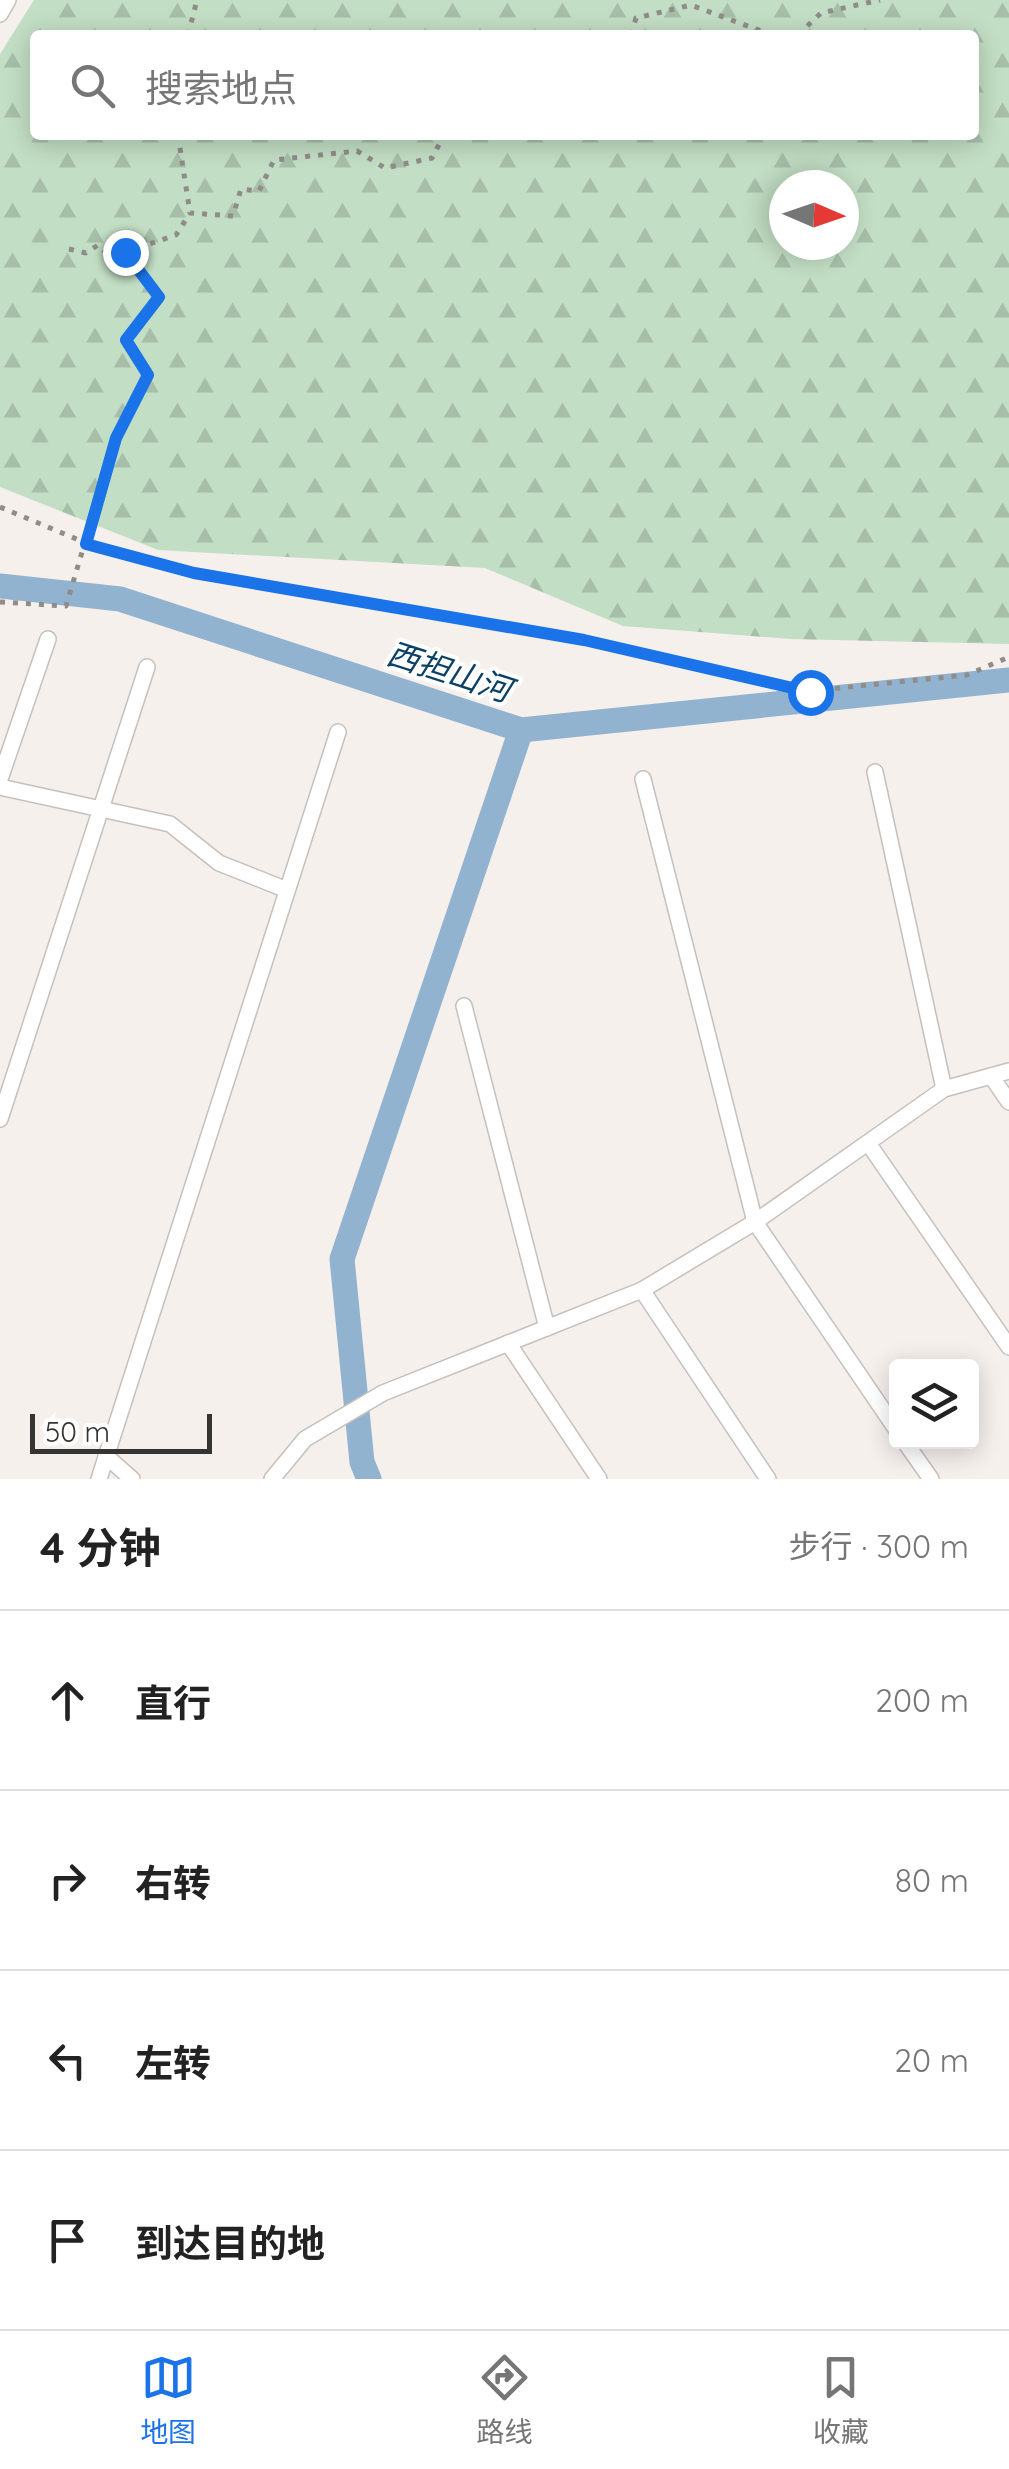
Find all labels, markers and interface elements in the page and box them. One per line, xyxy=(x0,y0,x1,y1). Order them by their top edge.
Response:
search box xyxy=(30,30,979,140)
icon: search xyxy=(65,58,120,113)
text: 搜索地点 xyxy=(145,64,297,112)
north arrow xyxy=(769,170,859,260)
route end xyxy=(103,230,149,276)
water label: 西担山河 xyxy=(382,632,522,712)
route start xyxy=(788,670,834,716)
map controls xyxy=(889,1359,979,1449)
button: layers xyxy=(889,1359,979,1449)
scale bar xyxy=(30,1409,212,1454)
text: 50 m xyxy=(45,1414,110,1449)
text: 4 分钟 xyxy=(40,1521,160,1574)
text: 步行 · 300 m xyxy=(789,1526,969,1566)
icon: ahead xyxy=(40,1673,95,1728)
text: 直行 xyxy=(135,1679,211,1727)
text: 200 m xyxy=(875,1680,969,1720)
icon: right xyxy=(40,1853,95,1908)
text: 右转 xyxy=(135,1859,211,1907)
text: 80 m xyxy=(895,1860,969,1900)
icon: left xyxy=(40,2033,95,2088)
text: 左转 xyxy=(135,2039,211,2087)
text: 20 m xyxy=(894,2040,969,2080)
icon: arrive xyxy=(40,2213,95,2268)
text: 到达目的地 xyxy=(135,2219,325,2267)
tab: 地图 xyxy=(140,2350,196,2450)
tab: 路线 xyxy=(476,2350,533,2450)
tab: 收藏 xyxy=(813,2350,869,2450)

